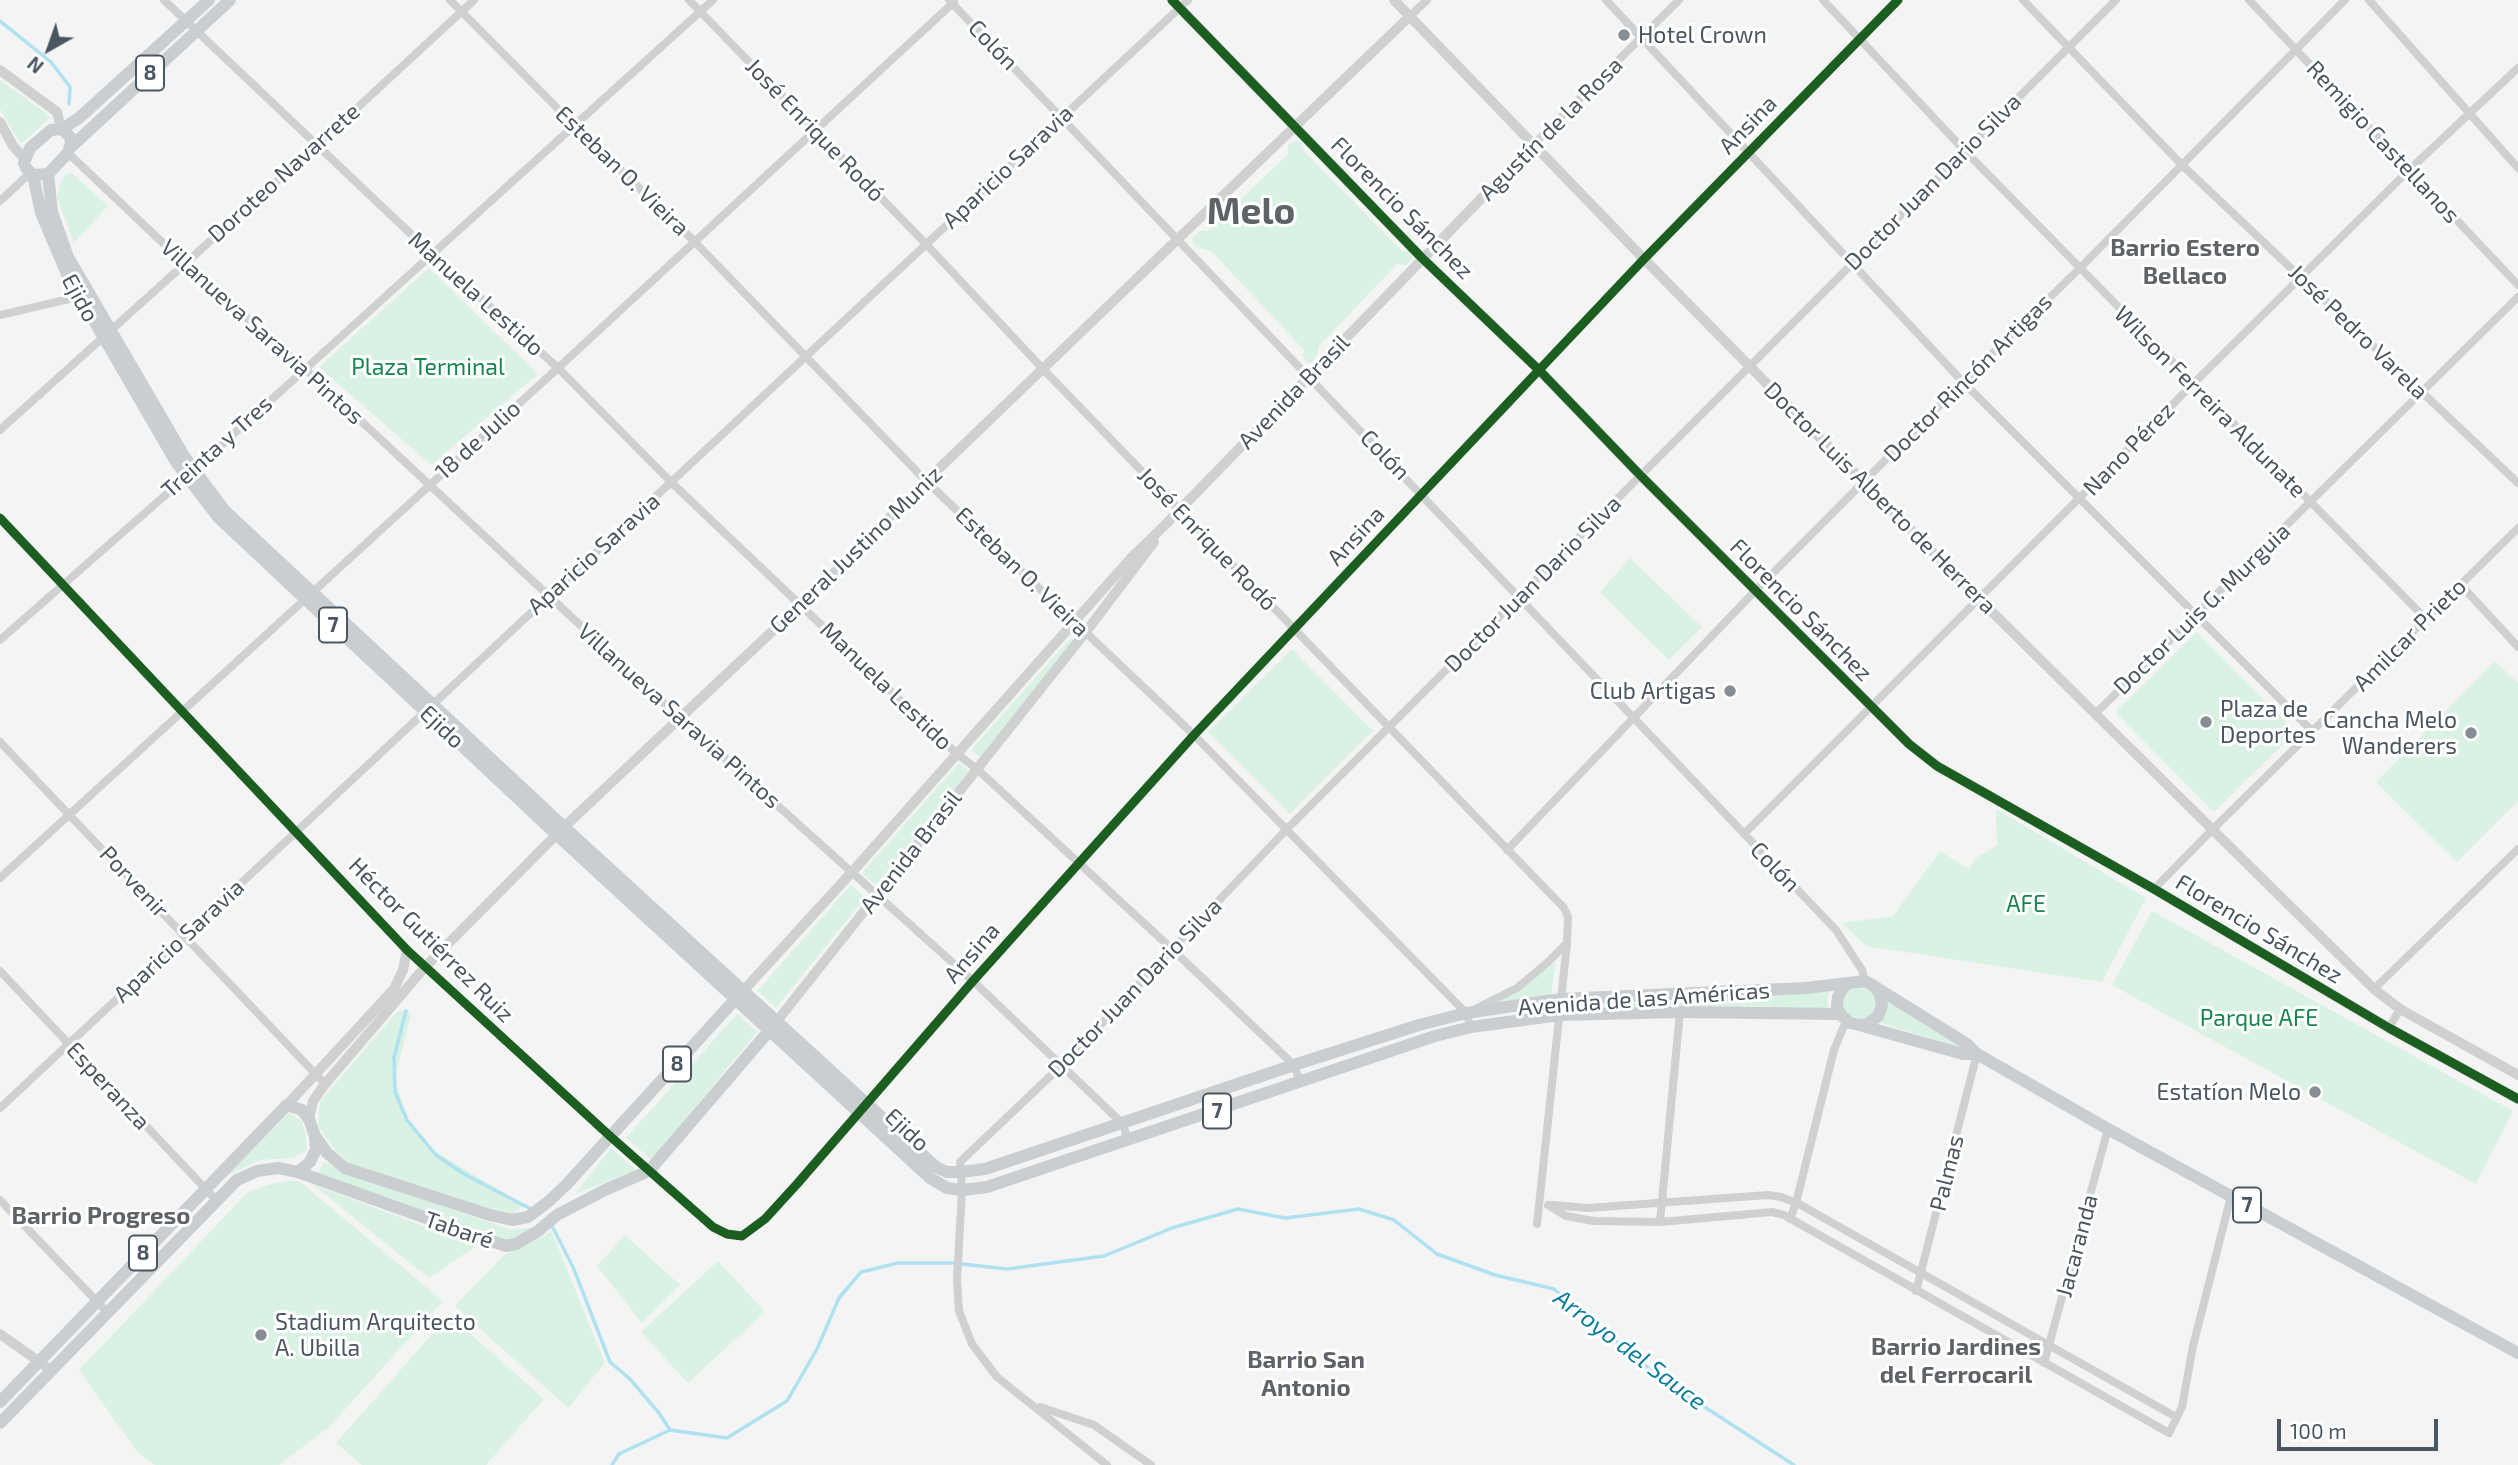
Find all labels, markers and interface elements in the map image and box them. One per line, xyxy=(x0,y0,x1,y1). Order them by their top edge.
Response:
north arrow xyxy=(14,14,84,84)
street label: Colón xyxy=(962,14,1024,76)
place label: Hotel Crown xyxy=(1638,21,1767,49)
marker: Hotel Crown xyxy=(1616,27,1632,43)
street label: Agustín de la Rosa xyxy=(1473,51,1629,207)
text: N xyxy=(23,52,48,79)
street label: José Enrique Rodó xyxy=(740,53,890,207)
street label: Remigio Castellanos xyxy=(2301,55,2465,229)
road number: 8 xyxy=(136,56,164,90)
street label: Doctor Juan Dario Silva xyxy=(1839,88,2027,276)
street label: Ansina xyxy=(1713,90,1783,160)
street label: Doroteo Navarrete xyxy=(202,98,366,248)
street label: Esteban O. Vieira xyxy=(549,100,695,242)
street label: Aparicio Saravia xyxy=(937,100,1079,234)
street label: Florencio Sánchez xyxy=(1325,131,1479,285)
district label: Melo xyxy=(1207,190,1295,234)
street label: Manuela Lestido xyxy=(403,226,549,362)
street label: Villanueva Saravia Pintos xyxy=(155,233,369,431)
district label: Barrio Estero Bellaco xyxy=(2110,234,2260,290)
street label: José Pedro Varela xyxy=(2283,259,2433,405)
street label: Ejido xyxy=(56,269,104,327)
street label: Doctor Rincón Artigas xyxy=(1878,288,2058,468)
street label: Wilson Ferreira Aldunate xyxy=(2108,300,2312,504)
street label: Avenida Brasil xyxy=(1232,329,1356,455)
park label: Plaza Terminal xyxy=(351,353,505,381)
street label: Doctor Luis Alberto de Herrera xyxy=(1758,376,2002,620)
street label: Treinta y Tres xyxy=(156,390,278,504)
street label: 18 de Julio xyxy=(430,394,526,486)
street label: Nano Pérez xyxy=(2078,397,2180,501)
street label: Colón xyxy=(1354,424,1416,486)
street label: General Justino Muniz xyxy=(764,461,948,639)
street label: José Enrique Rodó xyxy=(1132,462,1282,616)
street label: Aparicio Saravia xyxy=(522,487,666,621)
street label: Doctor Juan Dario Silva xyxy=(1439,490,1627,678)
street label: Esteban O. Vieira xyxy=(949,501,1095,643)
street label: Ansina xyxy=(1322,501,1390,571)
street label: Doctor Luis G. Murguia xyxy=(2108,518,2296,700)
street label: Florencio Sánchez xyxy=(1724,533,1878,687)
street label: Amilcar Prieto xyxy=(2348,573,2472,697)
road number: 7 xyxy=(319,608,347,642)
street label: Manuela Lestido xyxy=(814,616,958,756)
street label: Villanueva Saravia Pintos xyxy=(572,617,786,815)
place label: Club Artigas xyxy=(1590,677,1716,705)
marker: Club Artigas xyxy=(1722,683,1738,699)
place label: Plaza de Deportes xyxy=(2220,695,2316,749)
street label: Ejido xyxy=(414,700,470,754)
place label: Cancha Melo Wanderers xyxy=(2323,706,2457,760)
marker: Plaza de Deportes xyxy=(2198,714,2214,730)
marker: Cancha Melo Wanderers xyxy=(2463,725,2479,741)
street label: Avenida Brasil xyxy=(854,785,968,919)
street label: Colón xyxy=(1744,836,1806,898)
street label: Porvenir xyxy=(94,840,174,924)
street label: Héctor Gutiérrez Ruiz xyxy=(343,852,519,1028)
street label: Florencio Sánchez xyxy=(2171,868,2347,990)
street label: Aparicio Saravia xyxy=(108,874,250,1008)
park label: AFE xyxy=(2006,890,2046,918)
street label: Doctor Juan Dario Silva xyxy=(1042,893,1228,1083)
street label: Ansina xyxy=(938,917,1006,989)
street label: Avenida de las Américas xyxy=(1517,976,1771,1022)
park label: Parque AFE xyxy=(2200,1004,2318,1032)
street label: Esperanza xyxy=(60,1036,156,1136)
road number: 8 xyxy=(663,1046,691,1082)
place label: Estatíon Melo xyxy=(2157,1078,2301,1106)
marker: Estatíon Melo xyxy=(2307,1084,2323,1100)
road number: 7 xyxy=(1203,1094,1231,1128)
street label: Ejido xyxy=(879,1103,935,1157)
street label: Palmas xyxy=(1924,1132,1970,1214)
road number: 7 xyxy=(2233,1188,2261,1222)
street label: Jacaranda xyxy=(2050,1192,2104,1300)
district label: Barrio Progreso xyxy=(12,1202,190,1230)
street label: Tabaré xyxy=(421,1205,497,1255)
road number: 8 xyxy=(129,1236,157,1270)
water label: Arroyo del Sauce xyxy=(1548,1283,1712,1417)
place label: Stadium Arquitecto A. Ubilla xyxy=(275,1308,476,1362)
marker: Stadium Arquitecto A. Ubilla xyxy=(253,1327,269,1343)
district label: Barrio Jardines del Ferrocaril xyxy=(1871,1333,2041,1389)
district label: Barrio San Antonio xyxy=(1247,1346,1365,1402)
scale bar xyxy=(2280,1406,2441,1450)
text: 100 m xyxy=(2290,1418,2347,1443)

